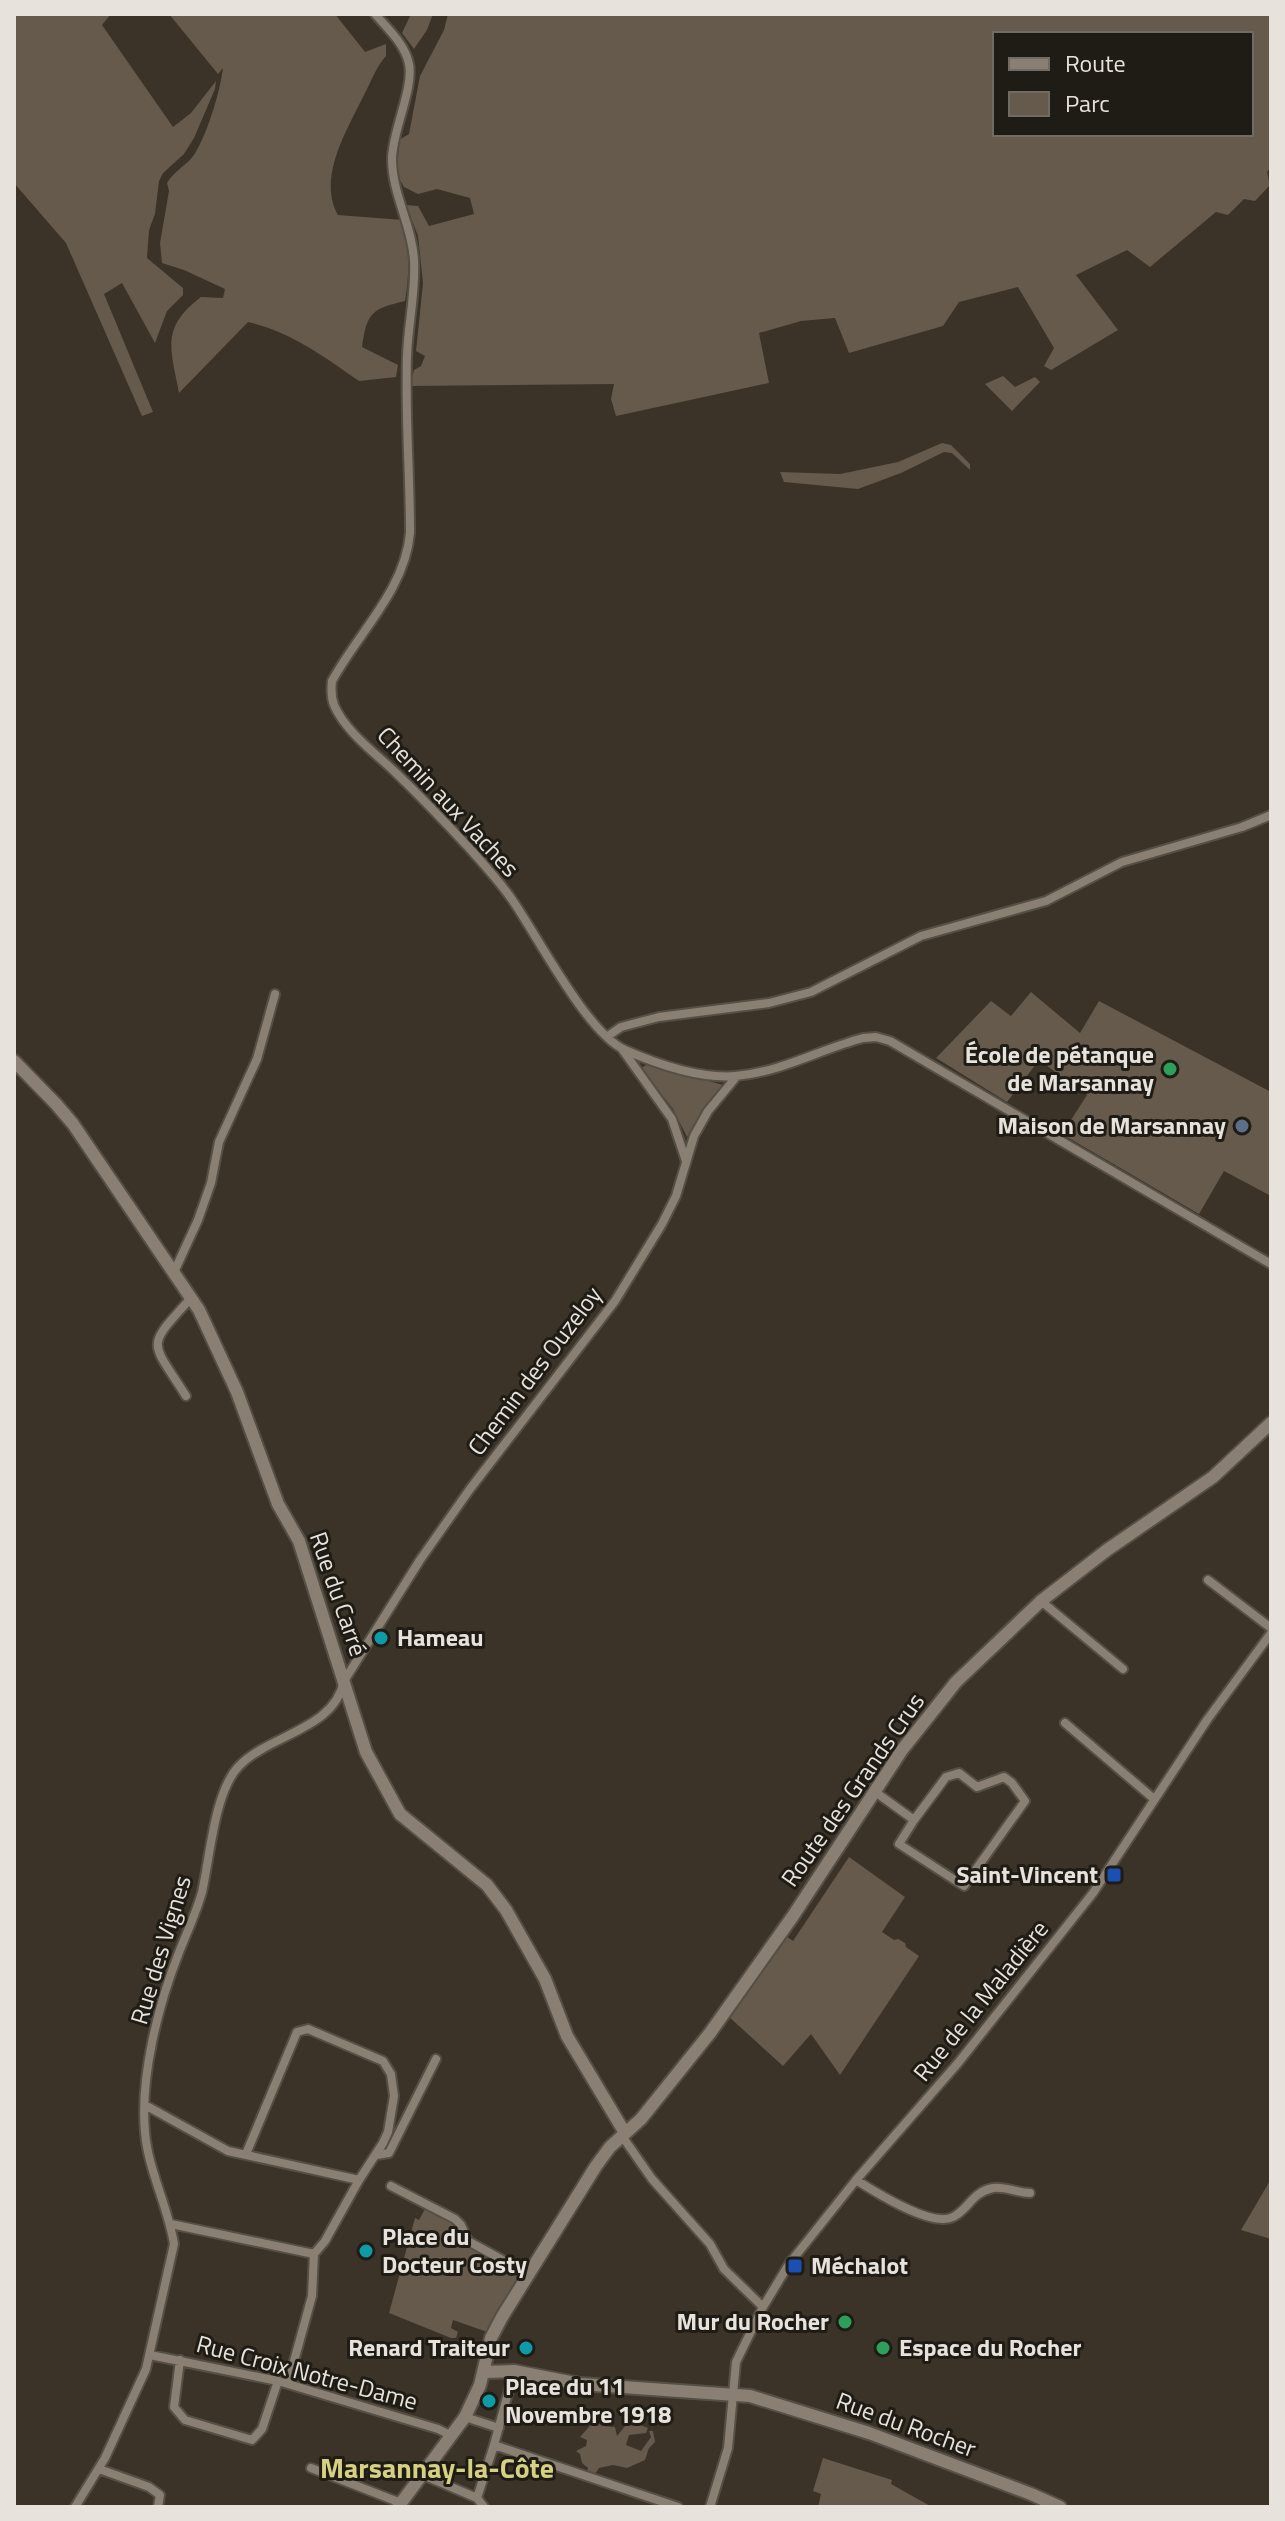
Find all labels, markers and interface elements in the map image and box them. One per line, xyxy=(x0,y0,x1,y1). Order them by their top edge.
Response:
legend xyxy=(993,32,1253,136)
text: Route xyxy=(1065,45,1126,81)
text: Parc xyxy=(1065,85,1110,121)
street label: Chemin aux Vaches xyxy=(369,718,528,885)
place label: École de pétanque de Marsannay xyxy=(965,1036,1154,1100)
marker: École de pétanque de Marsannay xyxy=(1161,1060,1179,1078)
place label: Maison de Marsannay xyxy=(998,1107,1226,1143)
marker: Maison de Marsannay xyxy=(1233,1117,1251,1135)
street label: Chemin des Ouzeloy xyxy=(458,1278,610,1463)
street label: Rue du Carré xyxy=(301,1527,377,1661)
place label: Hameau xyxy=(397,1619,483,1655)
marker: Hameau xyxy=(372,1629,390,1647)
street label: Route des Grands Crus xyxy=(772,1685,933,1894)
place label: Saint-Vincent xyxy=(956,1856,1098,1892)
marker: Saint-Vincent xyxy=(1105,1866,1123,1884)
street label: Rue des Vignes xyxy=(120,1871,200,2029)
street label: Rue de la Maladière xyxy=(904,1912,1056,2089)
place label: Place du Docteur Costy xyxy=(382,2218,527,2282)
marker: Place du Docteur Costy xyxy=(357,2242,375,2260)
place label: Méchalot xyxy=(811,2247,908,2283)
marker: Méchalot xyxy=(786,2257,804,2275)
place label: Mur du Rocher xyxy=(677,2303,829,2339)
marker: Mur du Rocher xyxy=(836,2313,854,2331)
street label: Rue Croix Notre-Dame xyxy=(193,2325,422,2419)
place label: Renard Traiteur xyxy=(348,2329,510,2365)
place label: Espace du Rocher xyxy=(899,2329,1081,2365)
marker: Renard Traiteur xyxy=(517,2339,535,2357)
marker: Espace du Rocher xyxy=(874,2339,892,2357)
place label: Place du 11 Novembre 1918 xyxy=(505,2368,672,2432)
street label: Rue du Rocher xyxy=(831,2382,981,2466)
marker: Place du 11 Novembre 1918 xyxy=(480,2392,498,2410)
district label: Marsannay-la-Côte xyxy=(320,2446,554,2489)

